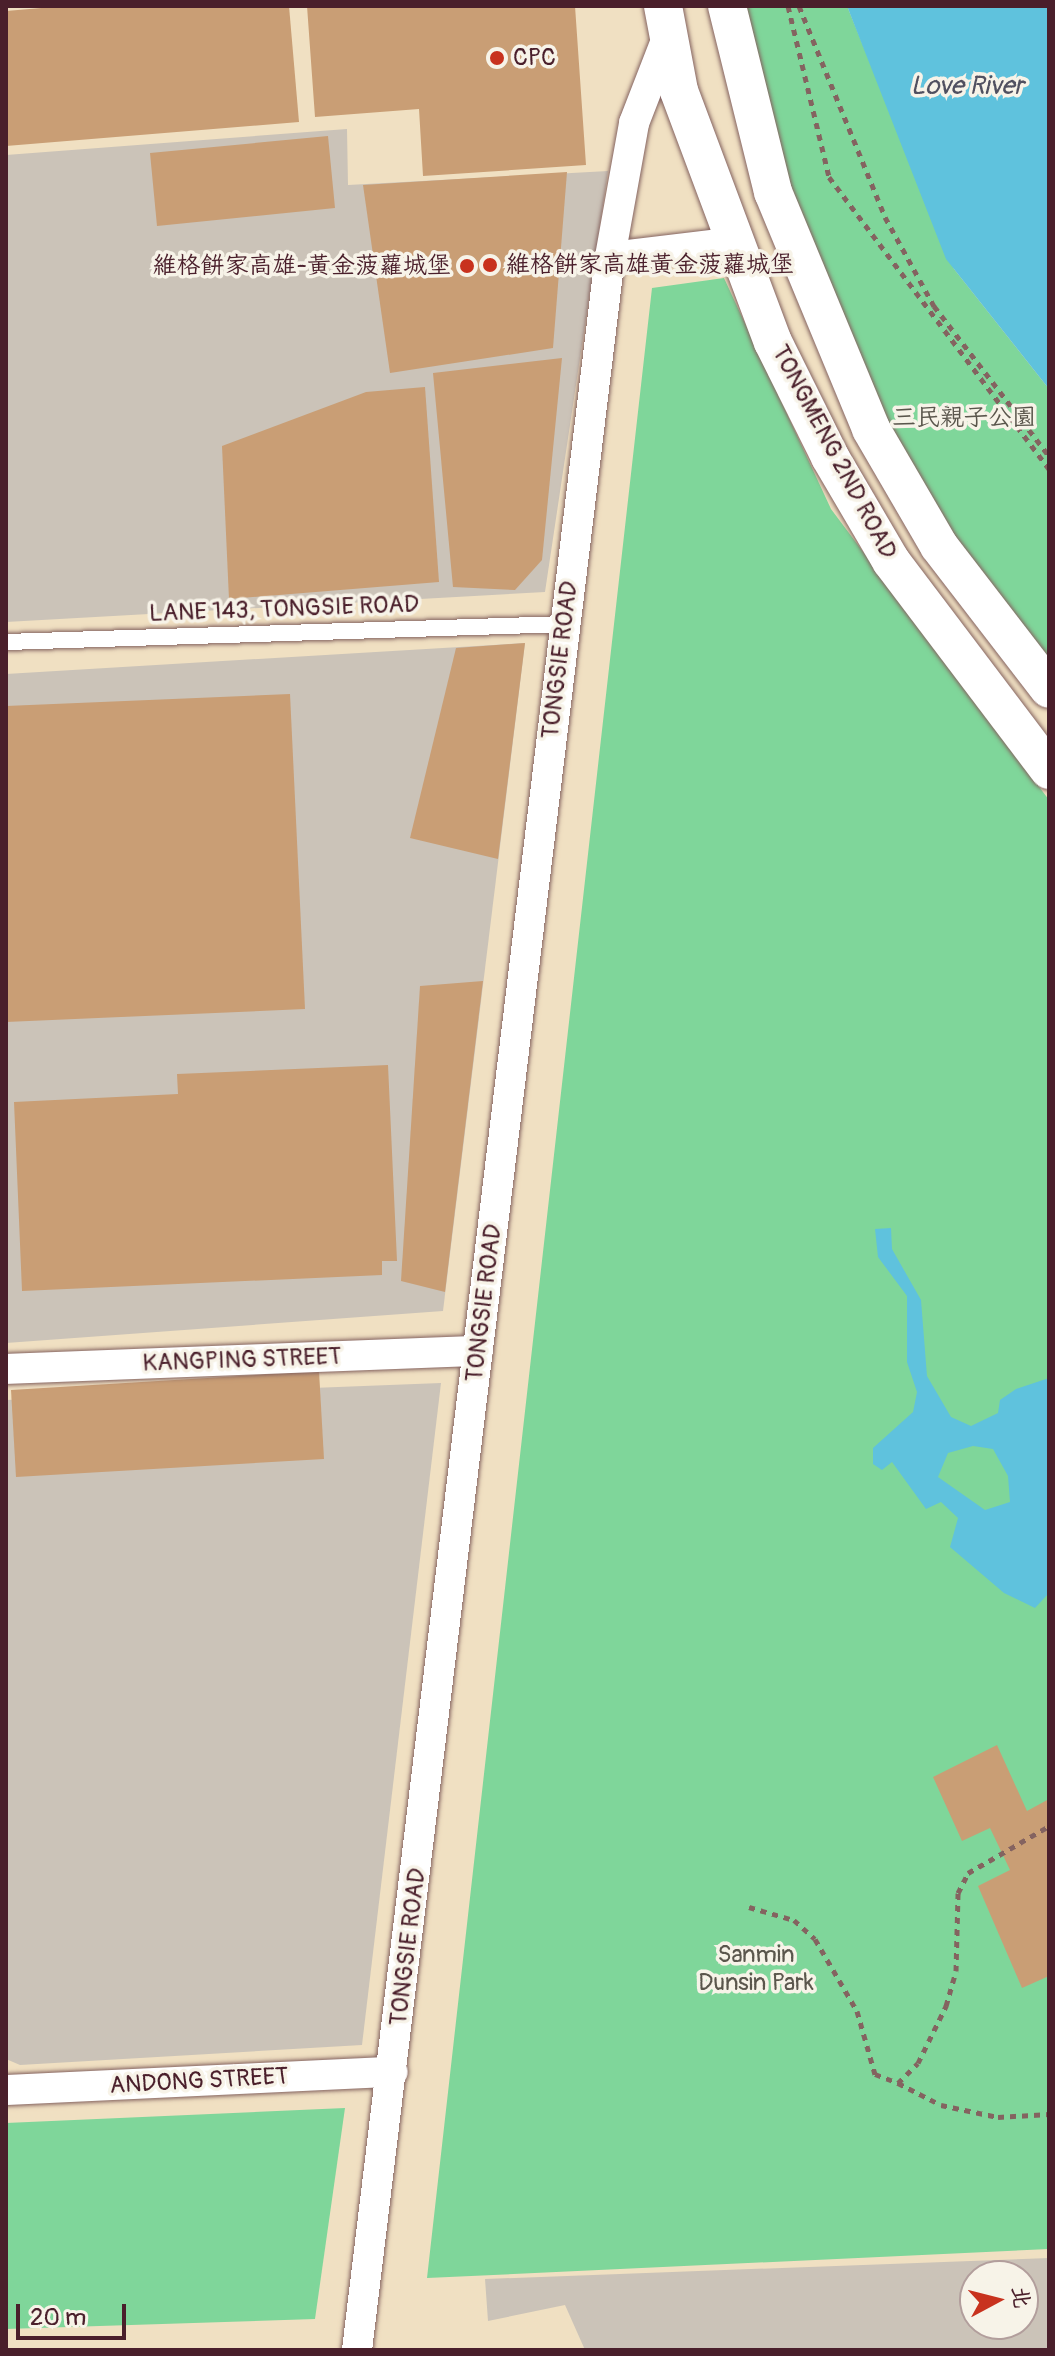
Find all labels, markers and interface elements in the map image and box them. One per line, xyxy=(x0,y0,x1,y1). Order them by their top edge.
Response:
place label: CPC xyxy=(513,44,556,72)
marker: CPC xyxy=(488,49,506,67)
water label: Love River xyxy=(910,71,1024,103)
place label: 維格餅家高雄黃金菠蘿城堡 xyxy=(506,251,794,279)
place label: 維格餅家高雄-黃金菠蘿城堡 xyxy=(153,252,451,280)
marker: 維格餅家高雄黃金菠蘿城堡 xyxy=(481,256,499,274)
marker: 維格餅家高雄-黃金菠蘿城堡 xyxy=(458,257,476,275)
street label: TONGMENG 2ND ROAD xyxy=(765,340,903,564)
park label: 三民親子公園 xyxy=(892,404,1036,432)
street label: TONGSIE ROAD xyxy=(536,579,584,741)
street label: LANE 143, TONGSIE ROAD xyxy=(149,590,419,628)
street label: TONGSIE ROAD xyxy=(460,1222,508,1384)
street label: KANGPING STREET xyxy=(142,1342,342,1378)
street label: TONGSIE ROAD xyxy=(384,1866,432,2028)
park label: Sanmin Dunsin Park xyxy=(698,1941,814,1997)
street label: ANDONG STREET xyxy=(109,2062,289,2100)
north arrow xyxy=(959,2260,1039,2340)
text: 北 xyxy=(1006,2285,1036,2310)
scale bar xyxy=(20,2288,130,2338)
text: 20 m xyxy=(30,2303,86,2332)

